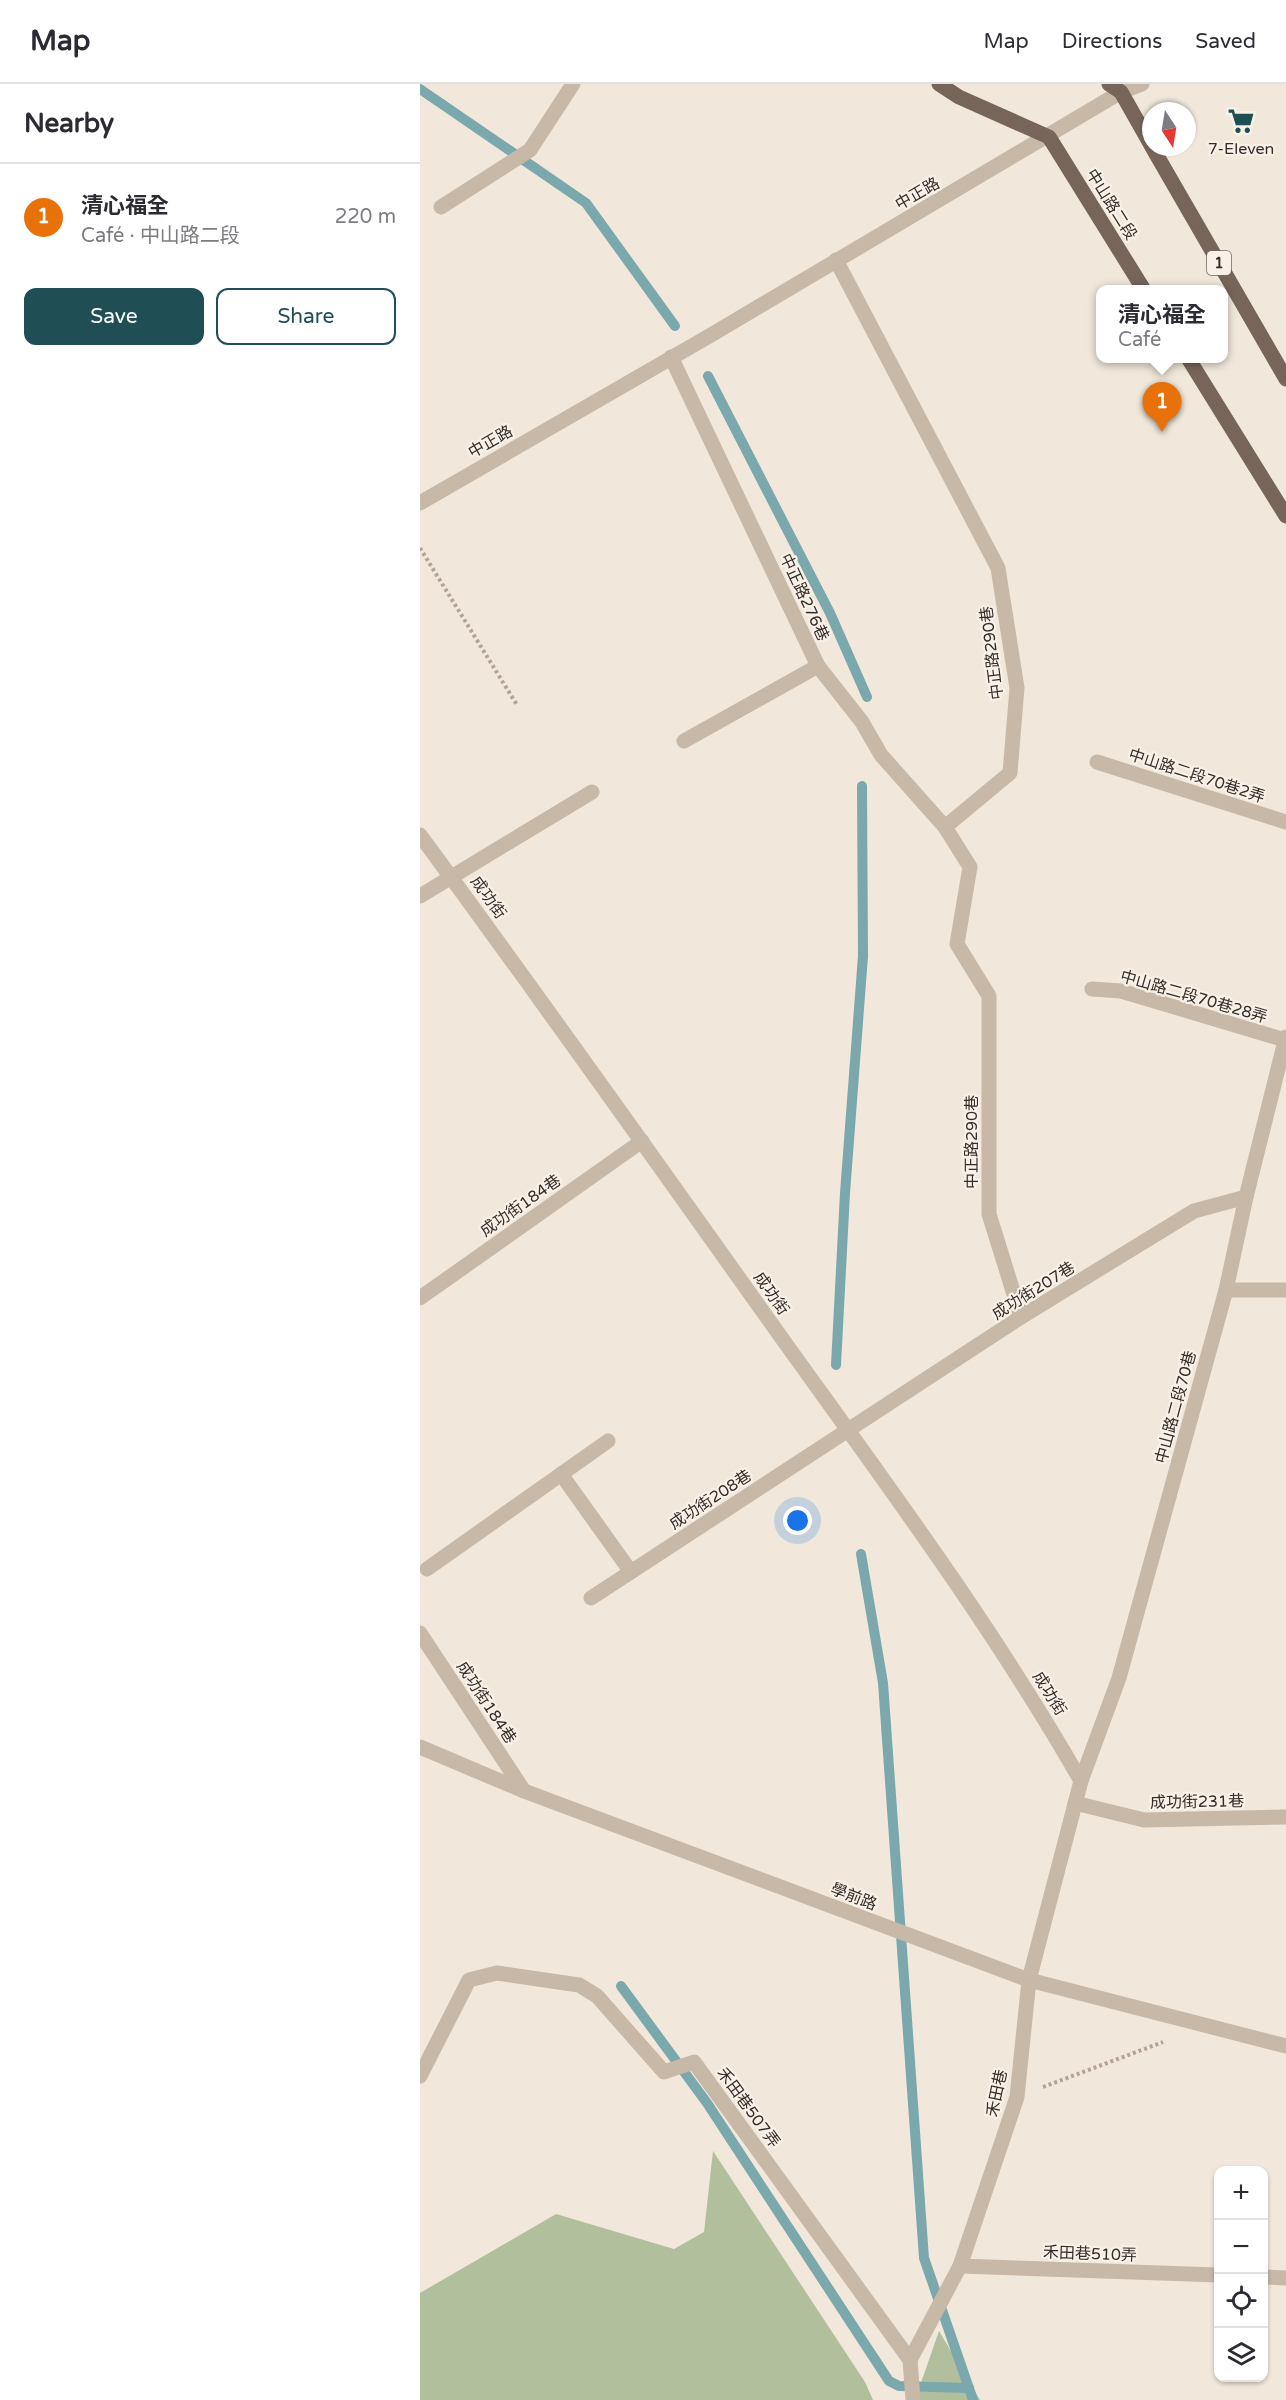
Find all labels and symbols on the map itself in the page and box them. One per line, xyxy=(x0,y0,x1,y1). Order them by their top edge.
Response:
north arrow xyxy=(1142,102,1196,156)
supermarket icon: 7-Eleven xyxy=(1226,106,1256,136)
place label: 7-Eleven xyxy=(1208,139,1274,159)
street label: 中山路二段 xyxy=(1081,165,1141,244)
street label: 中正路 xyxy=(892,173,943,215)
road number: 1 xyxy=(1207,251,1231,275)
pin: 1 xyxy=(1142,382,1182,432)
street label: 中正路 xyxy=(465,421,516,463)
street label: 中正路276巷 xyxy=(775,551,833,644)
street label: 中正路290巷 xyxy=(976,605,1008,701)
street label: 中山路二段70巷2弄 xyxy=(1126,744,1267,807)
street label: 成功街 xyxy=(466,872,510,923)
street label: 中山路二段70巷28弄 xyxy=(1118,966,1270,1028)
street label: 中正路290巷 xyxy=(962,1095,982,1189)
street label: 成功街184巷 xyxy=(476,1171,565,1241)
street label: 成功街207巷 xyxy=(988,1257,1079,1324)
street label: 成功街 xyxy=(749,1268,793,1319)
street label: 中山路二段70巷 xyxy=(1151,1349,1201,1466)
street label: 成功街208巷 xyxy=(666,1466,755,1534)
your location xyxy=(783,1506,812,1535)
street label: 成功街184巷 xyxy=(452,1658,520,1747)
street label: 成功街 xyxy=(1028,1668,1070,1719)
street label: 成功街231巷 xyxy=(1150,1791,1244,1813)
street label: 學前路 xyxy=(828,1879,880,1915)
street label: 禾田巷507弄 xyxy=(712,2064,784,2152)
street label: 禾田巷 xyxy=(982,2068,1012,2119)
street label: 禾田巷510弄 xyxy=(1043,2242,1137,2266)

